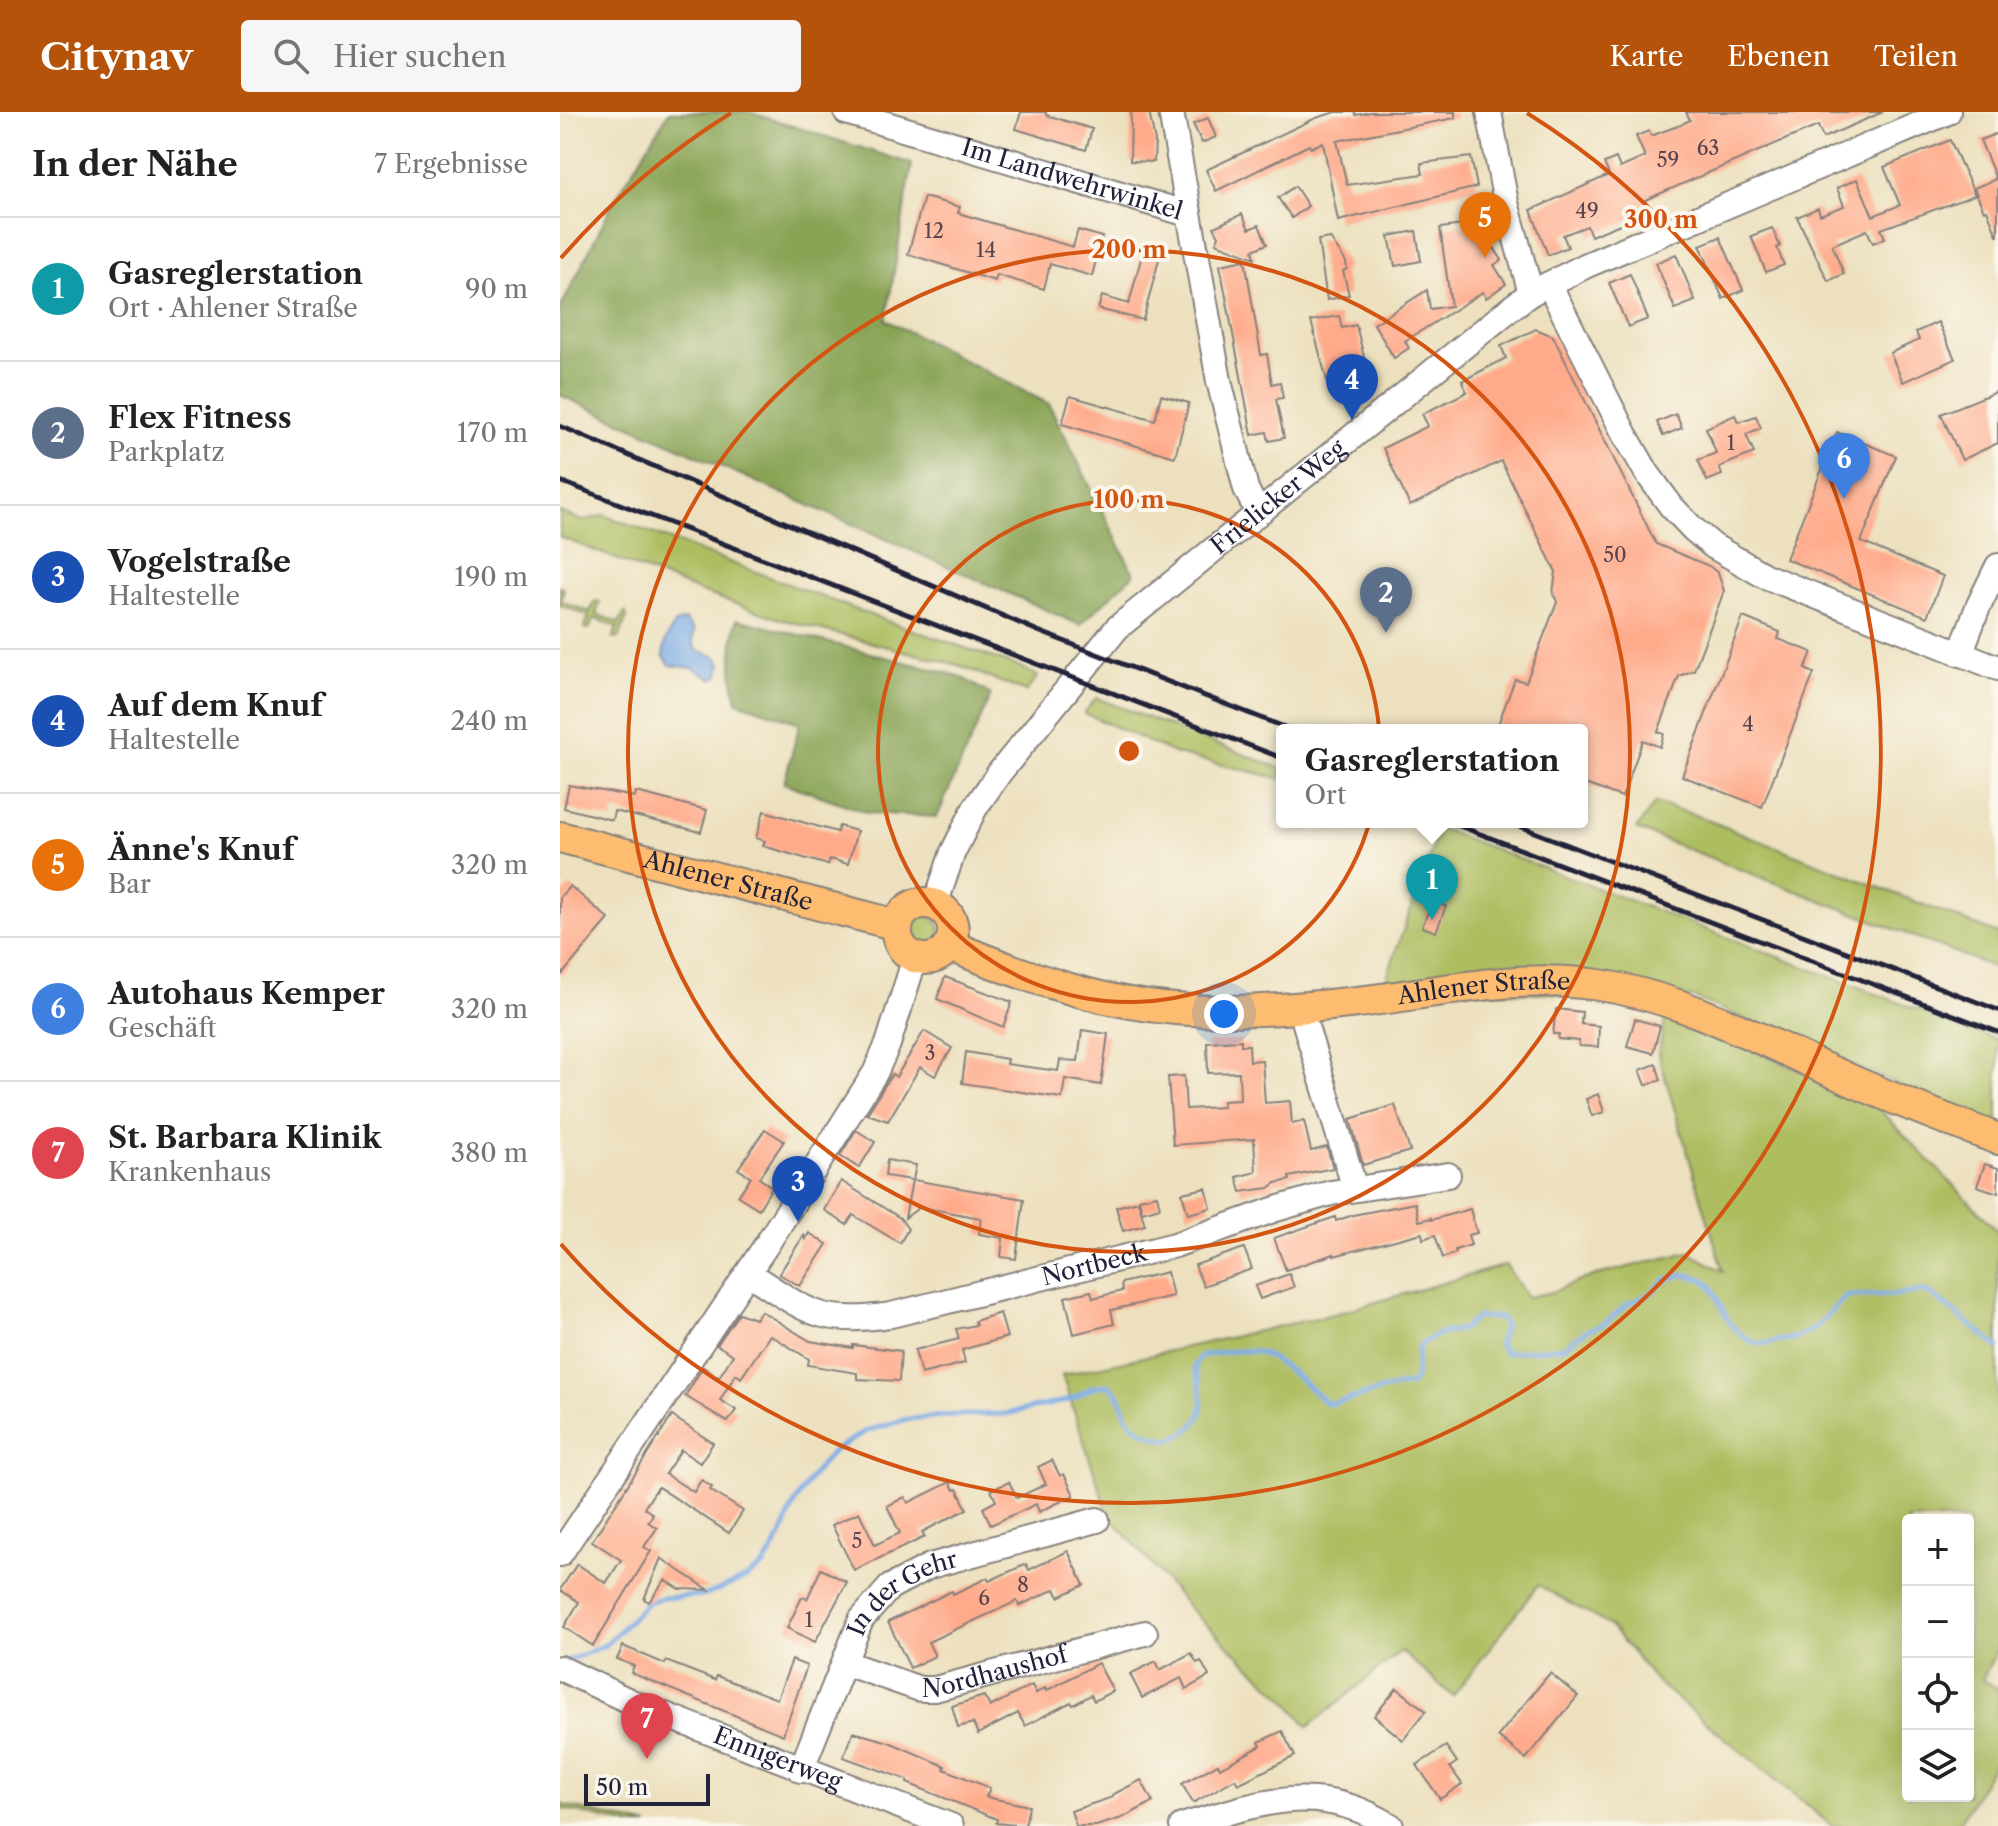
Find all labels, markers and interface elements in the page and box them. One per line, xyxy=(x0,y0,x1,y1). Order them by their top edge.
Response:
search box xyxy=(241,20,801,92)
text: Citynav xyxy=(40,33,193,80)
icon: search xyxy=(269,34,313,78)
text: Hier suchen xyxy=(333,38,506,75)
text: Karte xyxy=(1609,39,1683,73)
text: Ebenen xyxy=(1727,39,1830,73)
text: Teilen xyxy=(1874,39,1958,73)
street label: Im Landwehrwinkel xyxy=(958,132,1186,226)
house number: 63 xyxy=(1697,136,1719,160)
text: In der Nähe xyxy=(32,143,238,185)
text: 7 Ergebnisse xyxy=(374,148,528,180)
house number: 59 xyxy=(1657,148,1679,172)
pin: 5 xyxy=(1459,192,1511,258)
house number: 49 xyxy=(1575,199,1599,223)
text: 300 m xyxy=(1624,205,1698,234)
house number: 12 xyxy=(924,219,944,243)
text: 200 m xyxy=(1092,235,1166,264)
house number: 14 xyxy=(976,238,996,262)
text: Gasreglerstation xyxy=(108,255,363,292)
text: 1 xyxy=(52,273,64,305)
text: 90 m xyxy=(465,273,528,305)
text: Ort · Ahlener Straße xyxy=(108,292,358,324)
pin: 4 xyxy=(1326,354,1378,420)
text: Flex Fitness xyxy=(108,399,292,436)
text: 2 xyxy=(50,417,66,449)
text: 170 m xyxy=(457,417,528,449)
house number: 1 xyxy=(1727,431,1736,455)
street label: Frielicker Weg xyxy=(1204,433,1351,560)
pin: 6 xyxy=(1818,433,1870,499)
text: Parkplatz xyxy=(108,436,225,468)
text: 100 m xyxy=(1093,485,1165,514)
text: Vogelstraße xyxy=(108,543,291,580)
house number: 50 xyxy=(1603,543,1627,567)
text: 3 xyxy=(51,561,65,593)
text: 190 m xyxy=(454,561,528,593)
pin: 2 xyxy=(1360,567,1412,633)
text: Haltestelle xyxy=(108,580,240,612)
text: Auf dem Knuf xyxy=(108,687,323,724)
text: 4 xyxy=(50,705,66,737)
text: 240 m xyxy=(450,705,528,737)
house number: 4 xyxy=(1742,712,1754,736)
text: Haltestelle xyxy=(108,724,240,756)
popup xyxy=(1276,724,1588,828)
centre of rings xyxy=(1115,737,1143,765)
text: Gasreglerstation xyxy=(1304,742,1560,779)
text: Ort xyxy=(1304,779,1346,811)
text: Änne's Knuf xyxy=(108,831,294,868)
street label: Ahlener Straße xyxy=(640,844,816,916)
text: 5 xyxy=(51,849,65,881)
text: 320 m xyxy=(451,849,528,881)
pin: 1 xyxy=(1406,854,1458,920)
text: Bar xyxy=(108,868,151,900)
street label: Ahlener Straße xyxy=(1394,966,1571,1011)
text: Autohaus Kemper xyxy=(108,975,385,1012)
text: 6 xyxy=(50,993,66,1025)
text: 320 m xyxy=(451,993,528,1025)
your location xyxy=(1204,994,1244,1034)
text: Geschäft xyxy=(108,1012,216,1044)
house number: 3 xyxy=(924,1041,936,1065)
text: St. Barbara Klinik xyxy=(108,1119,381,1156)
text: 7 xyxy=(51,1137,65,1169)
text: 380 m xyxy=(451,1137,528,1169)
text: Krankenhaus xyxy=(108,1156,271,1188)
pin: 3 xyxy=(772,1156,824,1222)
street label: Nortbeck xyxy=(1039,1237,1151,1291)
map controls xyxy=(1902,1514,1974,1802)
button: + xyxy=(1902,1514,1974,1586)
house number: 5 xyxy=(852,1529,862,1553)
street label: In der Gehr xyxy=(841,1544,960,1640)
house number: 8 xyxy=(1017,1573,1029,1597)
house number: 6 xyxy=(978,1586,990,1610)
button: − xyxy=(1902,1586,1974,1658)
house number: 1 xyxy=(805,1608,814,1632)
street label: Nordhaushof xyxy=(922,1639,1073,1703)
button: locate xyxy=(1902,1658,1974,1730)
pin: 7 xyxy=(621,1693,673,1759)
street label: Ennigerweg xyxy=(710,1720,847,1796)
button: layers xyxy=(1902,1730,1974,1802)
scale bar xyxy=(584,1770,710,1806)
text: 50 m xyxy=(596,1774,648,1801)

